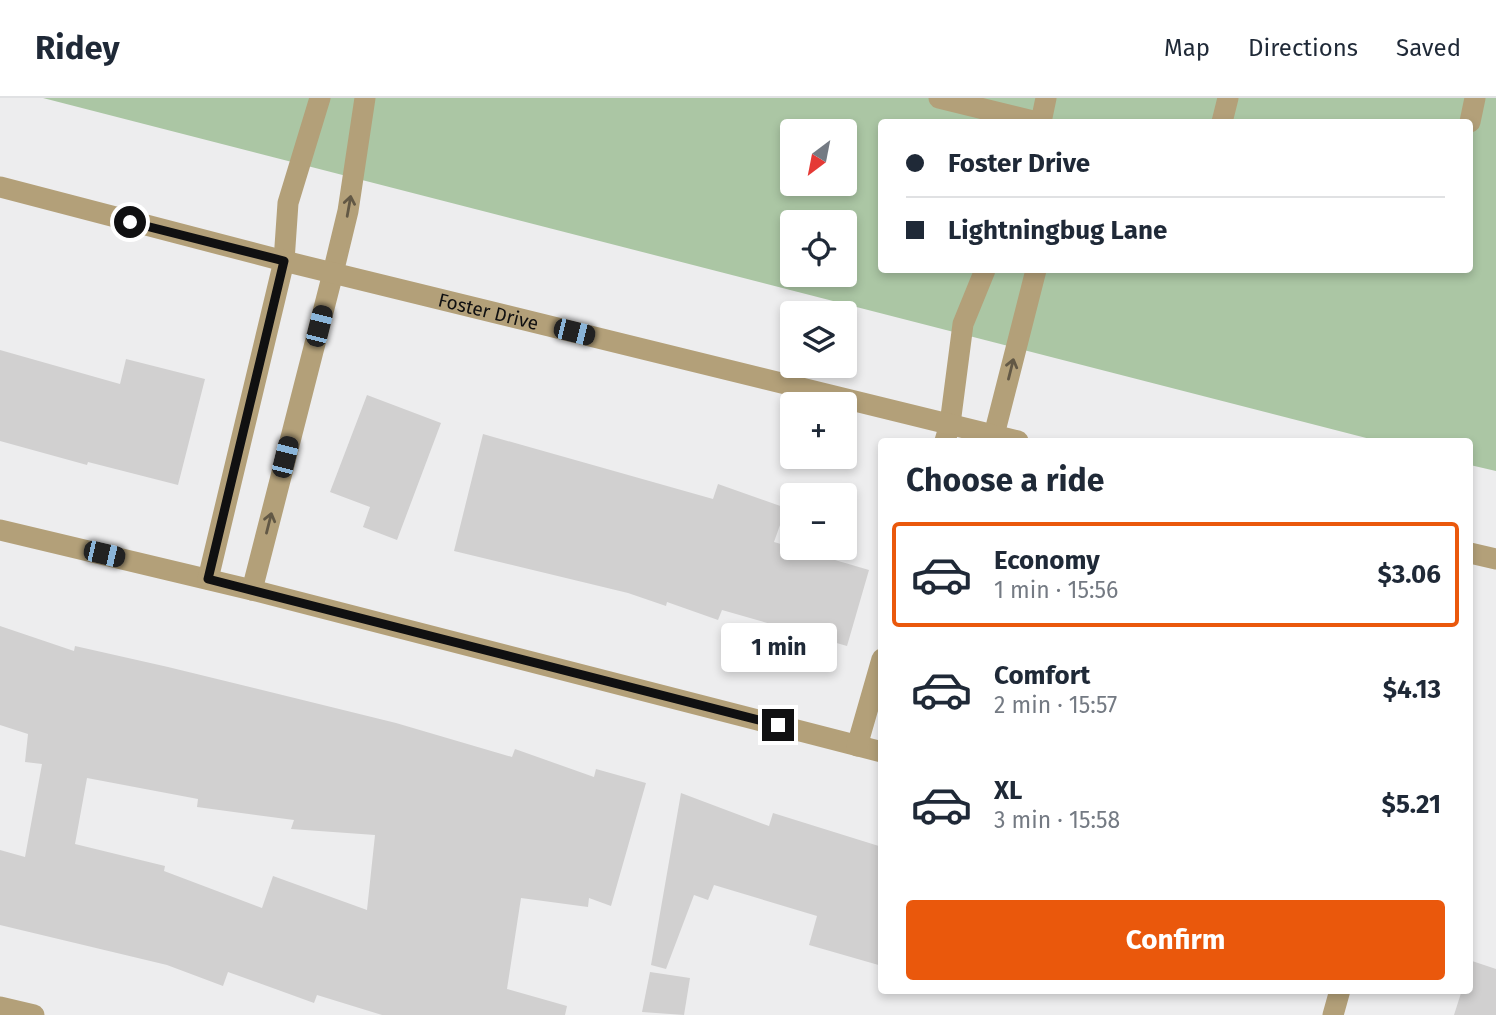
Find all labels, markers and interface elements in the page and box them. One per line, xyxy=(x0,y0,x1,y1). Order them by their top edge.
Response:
text: Ridey xyxy=(35,28,120,68)
text: Map xyxy=(1164,34,1210,62)
text: Directions xyxy=(1248,34,1358,62)
text: Saved xyxy=(1396,34,1461,62)
north arrow xyxy=(780,119,858,196)
map controls xyxy=(780,119,857,560)
text: Foster Drive xyxy=(948,148,1090,179)
one-way arrow xyxy=(342,195,356,218)
route start xyxy=(114,206,146,238)
button: locate xyxy=(780,210,857,287)
text: Lightningbug Lane xyxy=(948,215,1167,246)
street label: Foster Drive xyxy=(436,288,541,335)
button: layers xyxy=(780,301,857,378)
car xyxy=(304,303,335,349)
car xyxy=(552,317,597,347)
one-way arrow xyxy=(1005,358,1018,381)
button: + xyxy=(780,392,857,469)
car xyxy=(270,434,301,480)
text: Choose a ride xyxy=(906,461,1104,499)
button: − xyxy=(780,483,857,560)
one-way arrow xyxy=(263,513,276,535)
car xyxy=(82,539,127,569)
icon: car xyxy=(910,543,973,606)
text: Economy xyxy=(994,545,1100,576)
text: $3.06 xyxy=(1377,559,1441,590)
text: 1 min · 15:56 xyxy=(994,576,1118,604)
callout: 1 min xyxy=(720,624,836,672)
text: 1 min xyxy=(751,633,807,661)
icon: car xyxy=(910,658,973,721)
text: Comfort xyxy=(994,660,1090,691)
text: $4.13 xyxy=(1383,674,1441,705)
text: 2 min · 15:57 xyxy=(994,691,1117,719)
route end xyxy=(762,709,794,741)
icon: car xyxy=(910,773,973,836)
text: XL xyxy=(994,775,1022,806)
text: $5.21 xyxy=(1382,789,1441,820)
text: 3 min · 15:58 xyxy=(994,806,1120,834)
button: Confirm xyxy=(906,900,1445,980)

